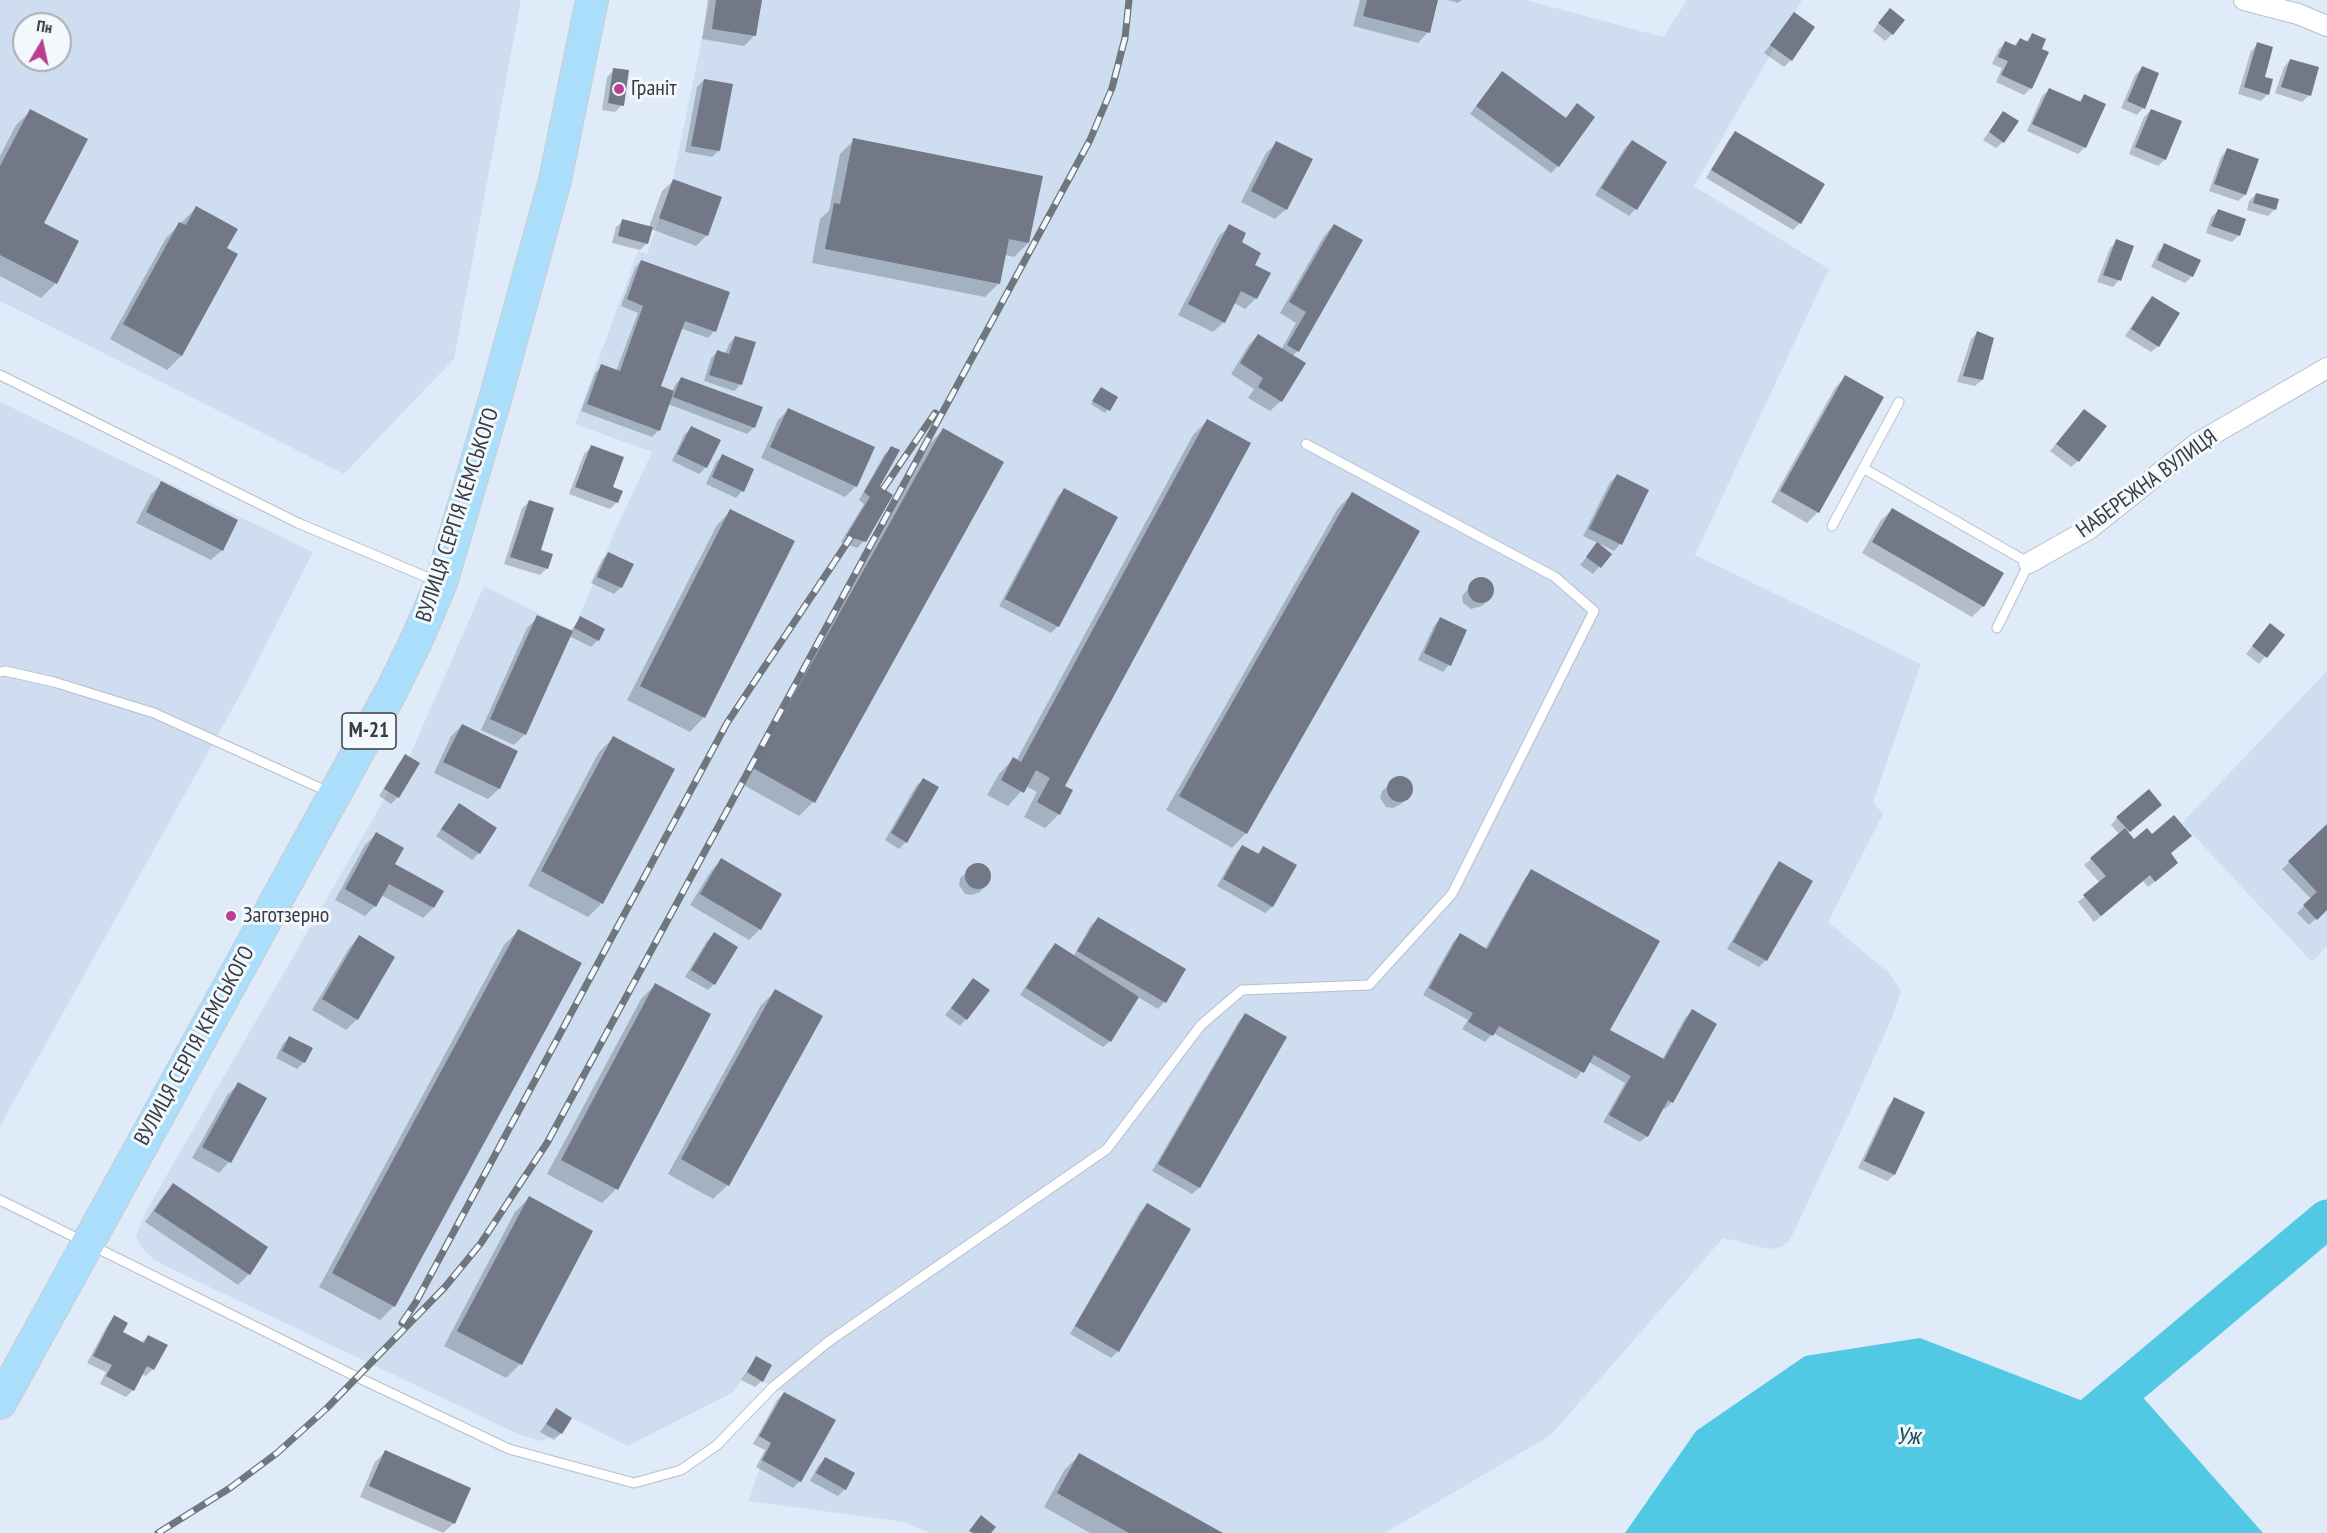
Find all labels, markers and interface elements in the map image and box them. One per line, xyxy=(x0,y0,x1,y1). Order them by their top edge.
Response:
north arrow xyxy=(12,12,72,72)
text: Пн xyxy=(35,15,54,37)
place label: Граніт xyxy=(631,76,677,102)
marker: Граніт xyxy=(612,82,626,96)
street label: ВУЛИЦЯ СЕРГІЯ КЕМСЬКОГО xyxy=(411,405,505,625)
street label: НАБЕРЕЖНА ВУЛИЦЯ xyxy=(2072,424,2222,544)
road number: М-21 xyxy=(342,713,396,749)
place label: Заготзерно xyxy=(243,903,329,929)
marker: Заготзерно xyxy=(224,909,238,923)
street label: ВУЛИЦЯ СЕРГІЯ КЕМСЬКОГО xyxy=(129,942,261,1150)
water label: Уж xyxy=(1896,1423,1920,1451)

